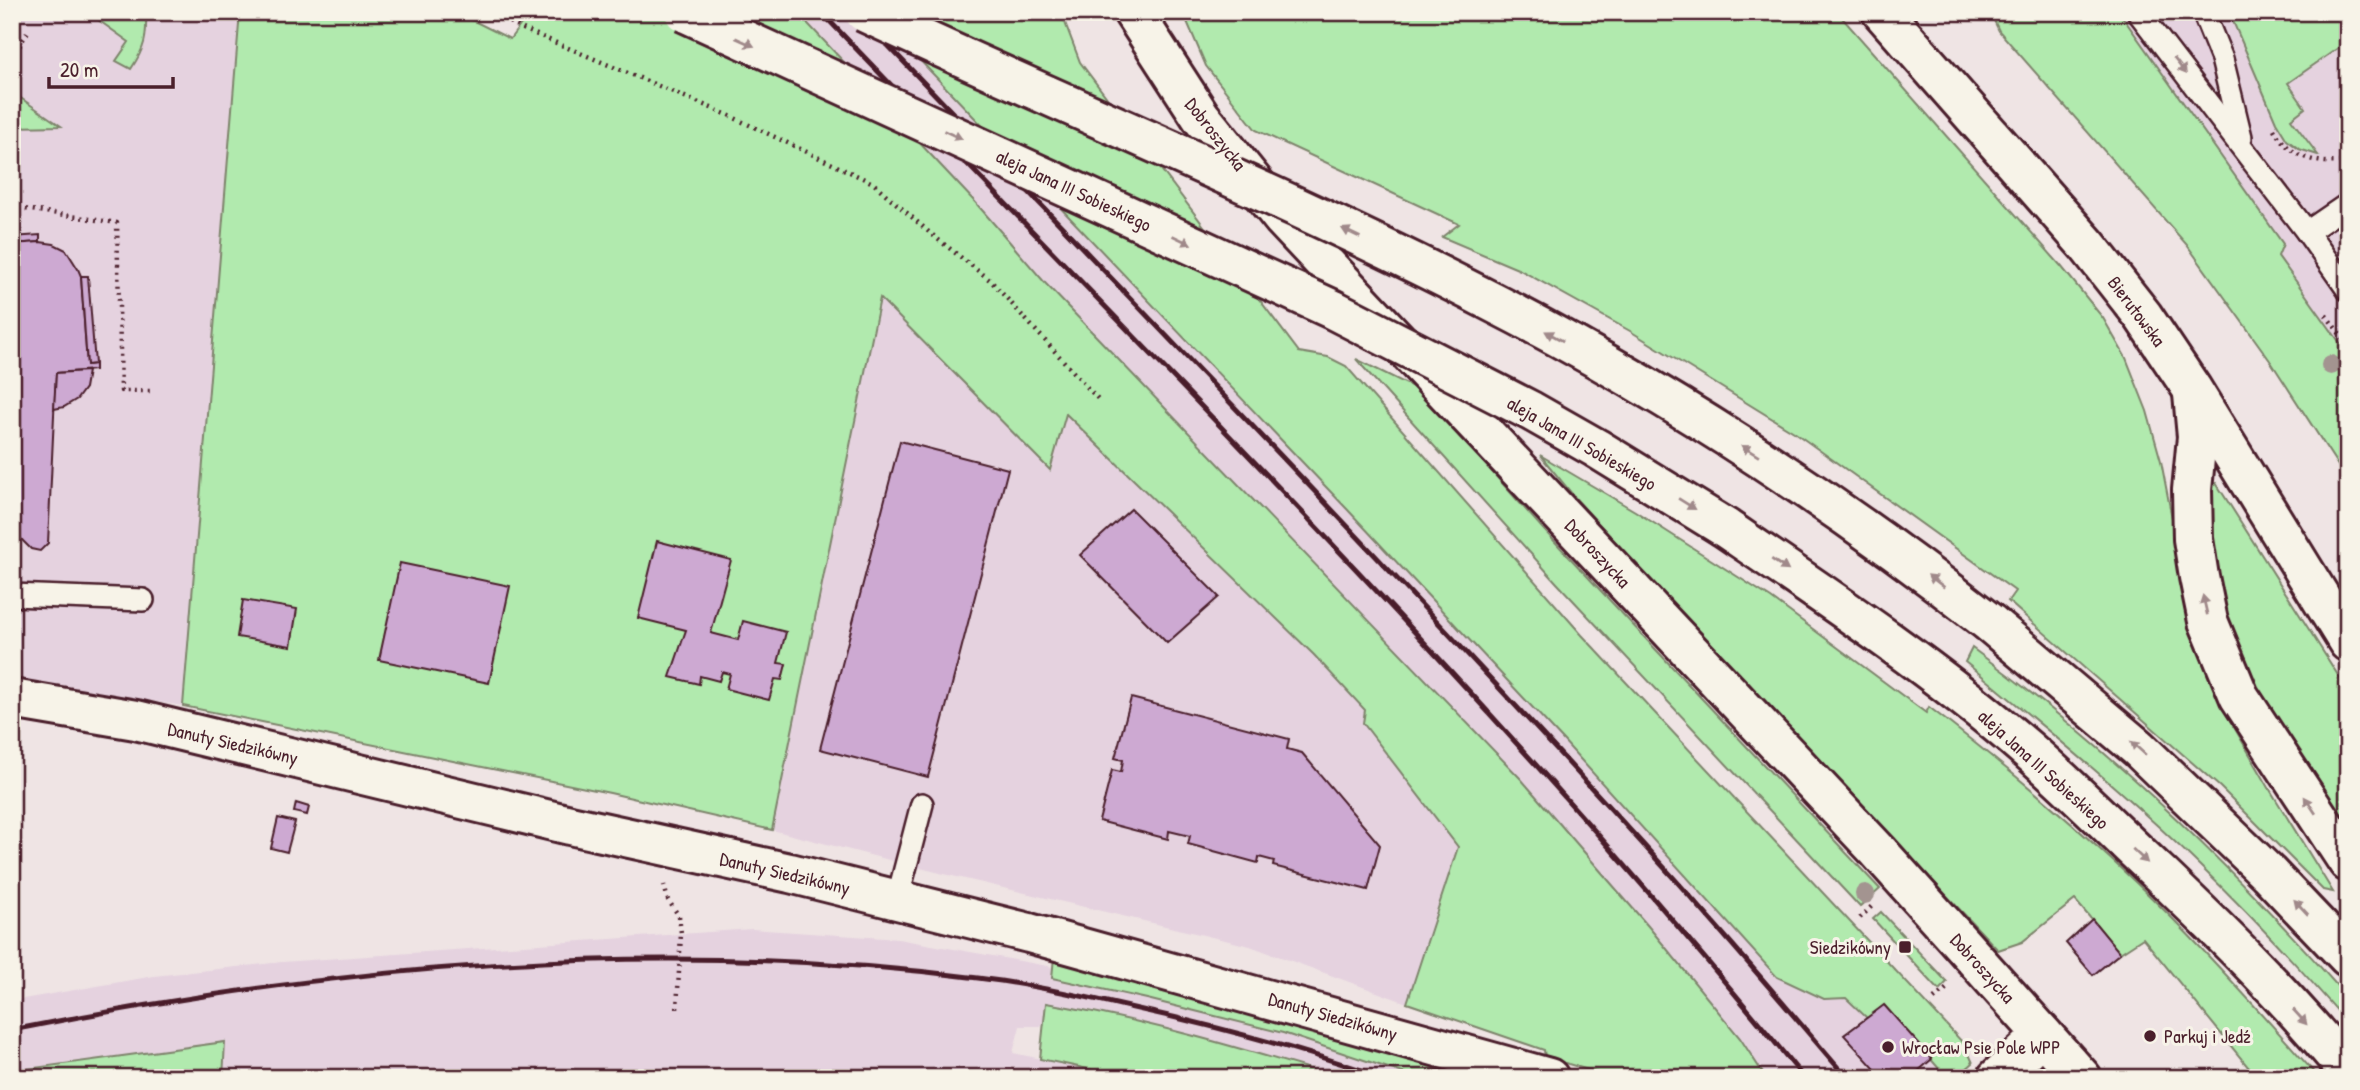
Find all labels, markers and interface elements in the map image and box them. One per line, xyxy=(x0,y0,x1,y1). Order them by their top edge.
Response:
one-way arrow xyxy=(735,37,756,48)
scale bar xyxy=(49,46,173,90)
text: 20 m xyxy=(60,55,98,84)
one-way arrow xyxy=(2172,57,2187,75)
street label: Dobroszycka xyxy=(1179,92,1253,176)
one-way arrow xyxy=(943,129,963,140)
street label: aleja Jana III Sobieskiego xyxy=(992,143,1156,237)
one-way arrow xyxy=(1340,228,1361,239)
one-way arrow xyxy=(1172,234,1192,246)
street label: Bierutowska xyxy=(2102,270,2172,352)
one-way arrow xyxy=(1544,330,1563,342)
street label: aleja Jana III Sobieskiego xyxy=(1503,390,1662,496)
one-way arrow xyxy=(1740,444,1759,457)
one-way arrow xyxy=(1677,498,1697,511)
street label: Dobroszycka xyxy=(1559,513,1637,594)
one-way arrow xyxy=(1771,558,1789,572)
one-way arrow xyxy=(1927,574,1945,588)
one-way arrow xyxy=(2199,594,2210,616)
street label: aleja Jana III Sobieskiego xyxy=(1973,703,2115,835)
street label: Danuty Siedzikówny xyxy=(165,715,301,771)
one-way arrow xyxy=(2130,741,2147,757)
one-way arrow xyxy=(2303,795,2316,815)
street label: Danuty Siedzikówny xyxy=(717,845,853,901)
one-way arrow xyxy=(2131,847,2148,863)
one-way arrow xyxy=(2293,898,2309,916)
street label: Dobroszycka xyxy=(1945,927,2022,1009)
place label: Siedzikówny xyxy=(1810,934,1891,960)
marker: Siedzikówny xyxy=(1897,939,1913,955)
street label: Danuty Siedzikówny xyxy=(1266,985,1400,1047)
one-way arrow xyxy=(2292,1009,2307,1026)
place label: Parkuj i Jedź xyxy=(2164,1023,2251,1049)
marker: Parkuj i Jedź xyxy=(2142,1028,2158,1044)
place label: Wrocław Psie Pole WPP xyxy=(1902,1034,2060,1060)
marker: Wrocław Psie Pole WPP xyxy=(1880,1039,1896,1055)

